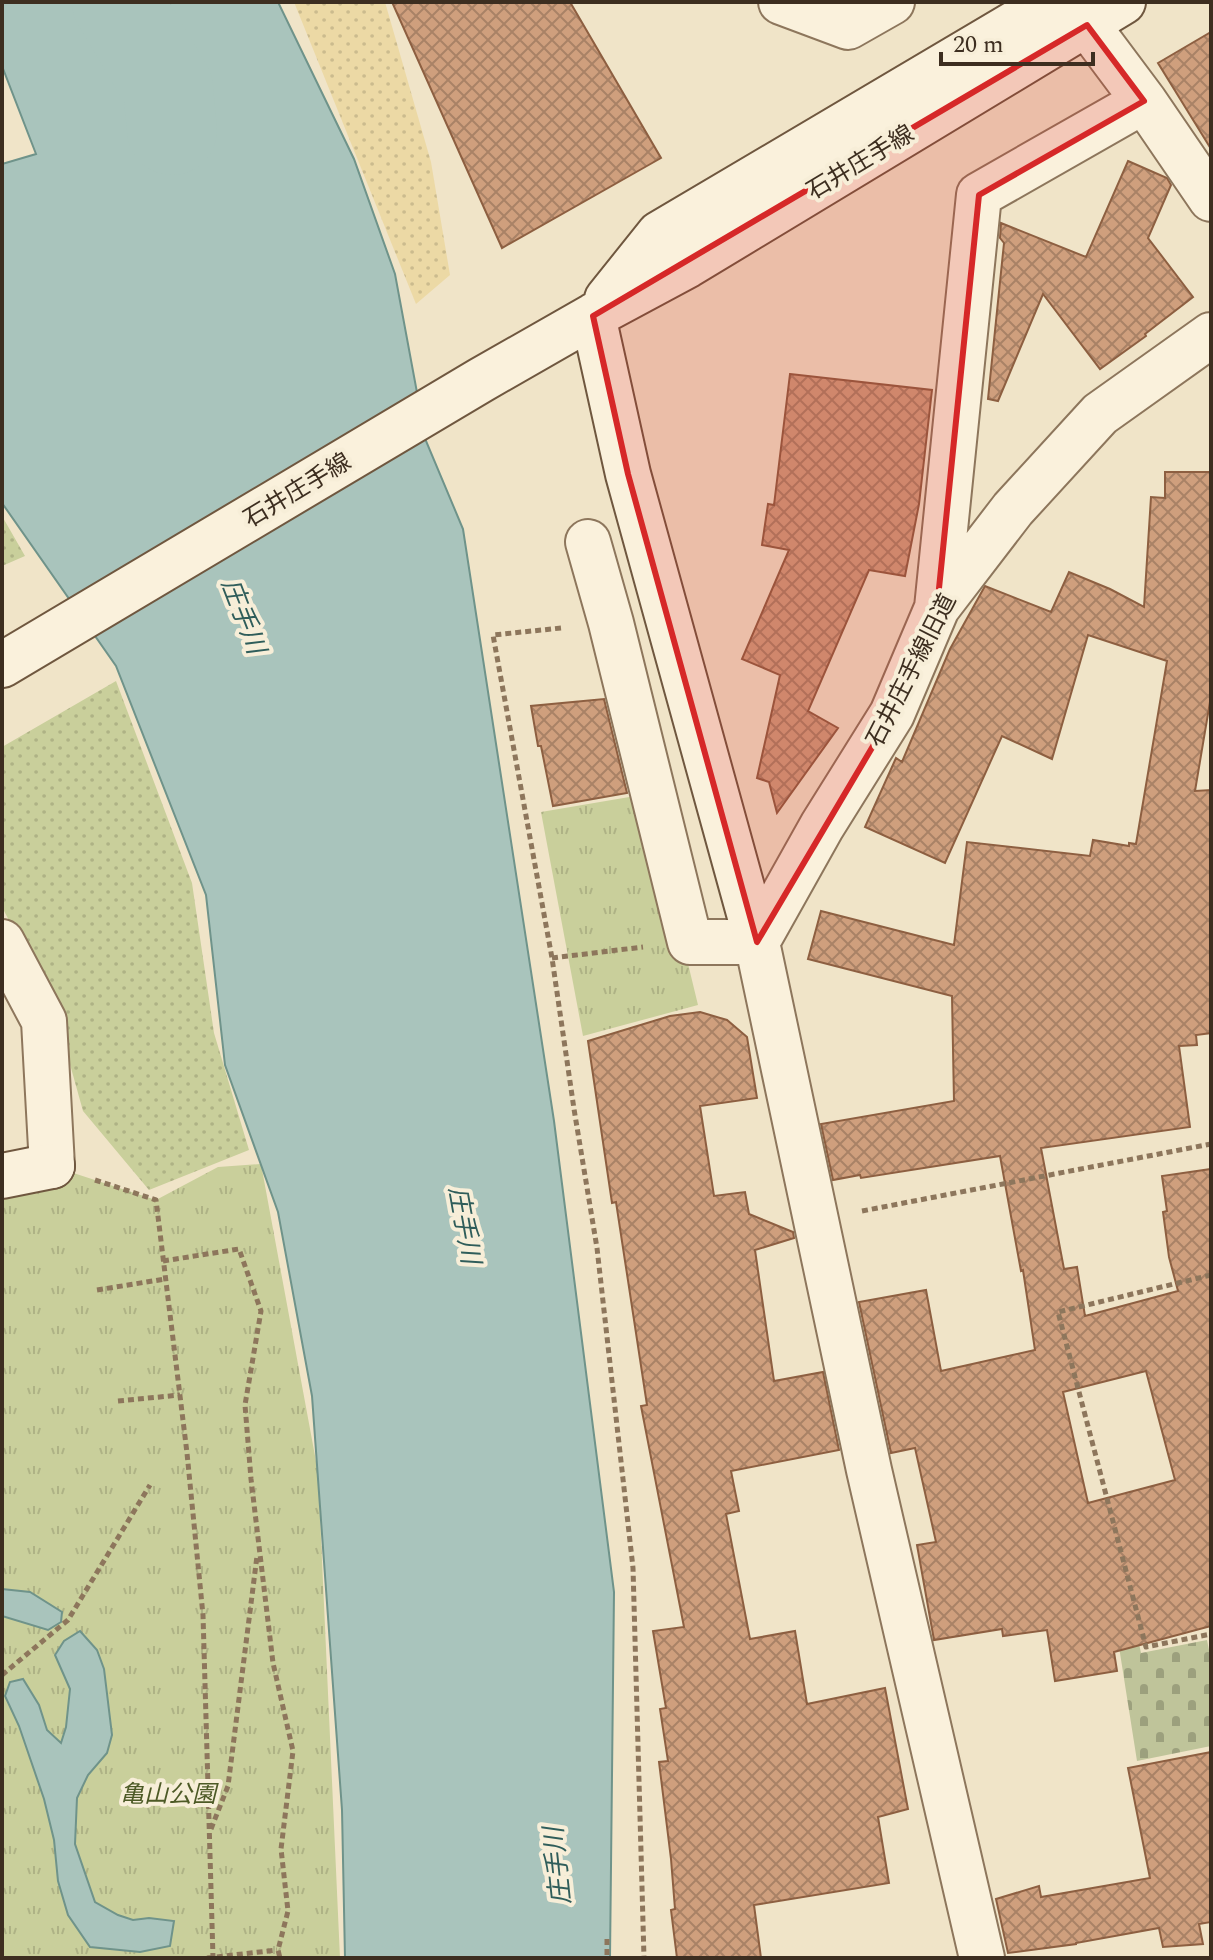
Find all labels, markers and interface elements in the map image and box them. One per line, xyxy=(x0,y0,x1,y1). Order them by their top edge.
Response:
scale bar xyxy=(941,16,1093,66)
text: 20 m xyxy=(953,27,1004,63)
street label: 石井庄手線 xyxy=(800,117,921,209)
street label: 石井庄手線 xyxy=(237,445,358,537)
water label: 庄手川 xyxy=(210,573,277,663)
street label: 石井庄手線旧道 xyxy=(858,587,966,753)
water label: 庄手川 xyxy=(438,1183,491,1270)
park label: 亀山公園 xyxy=(120,1777,219,1813)
water label: 庄手川 xyxy=(534,1822,582,1907)

